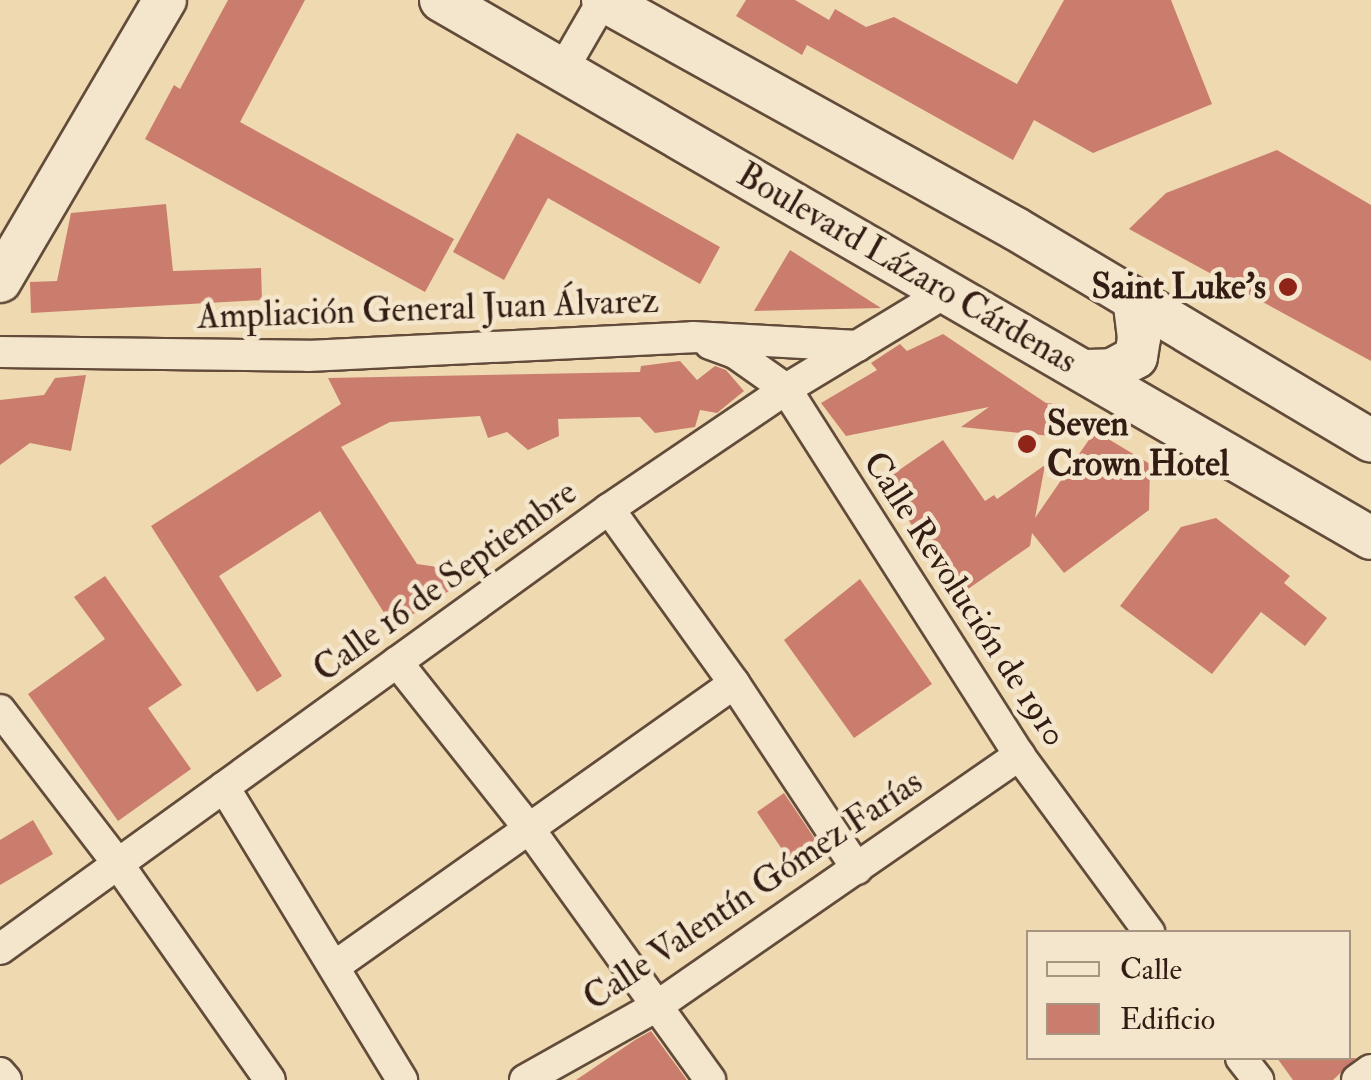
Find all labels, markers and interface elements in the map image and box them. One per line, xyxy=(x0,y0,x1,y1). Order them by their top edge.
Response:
street label: Boulevard Lázaro Cárdenas xyxy=(730,153,1084,383)
place label: Saint Luke's xyxy=(1092,266,1266,308)
marker: Saint Luke's xyxy=(1275,274,1301,300)
street label: Ampliación General Juan Álvarez xyxy=(197,280,659,338)
place label: Seven Crown Hotel xyxy=(1047,403,1229,485)
marker: Seven Crown Hotel xyxy=(1016,433,1038,455)
street label: Calle Revolución de 1910 xyxy=(854,444,1076,754)
street label: Calle 16 de Septiembre xyxy=(305,472,585,690)
street label: Calle Valentín Gómez Farías xyxy=(576,761,930,1019)
legend xyxy=(1026,930,1351,1060)
text: Calle xyxy=(1120,951,1182,988)
text: Edificio xyxy=(1120,1001,1215,1038)

